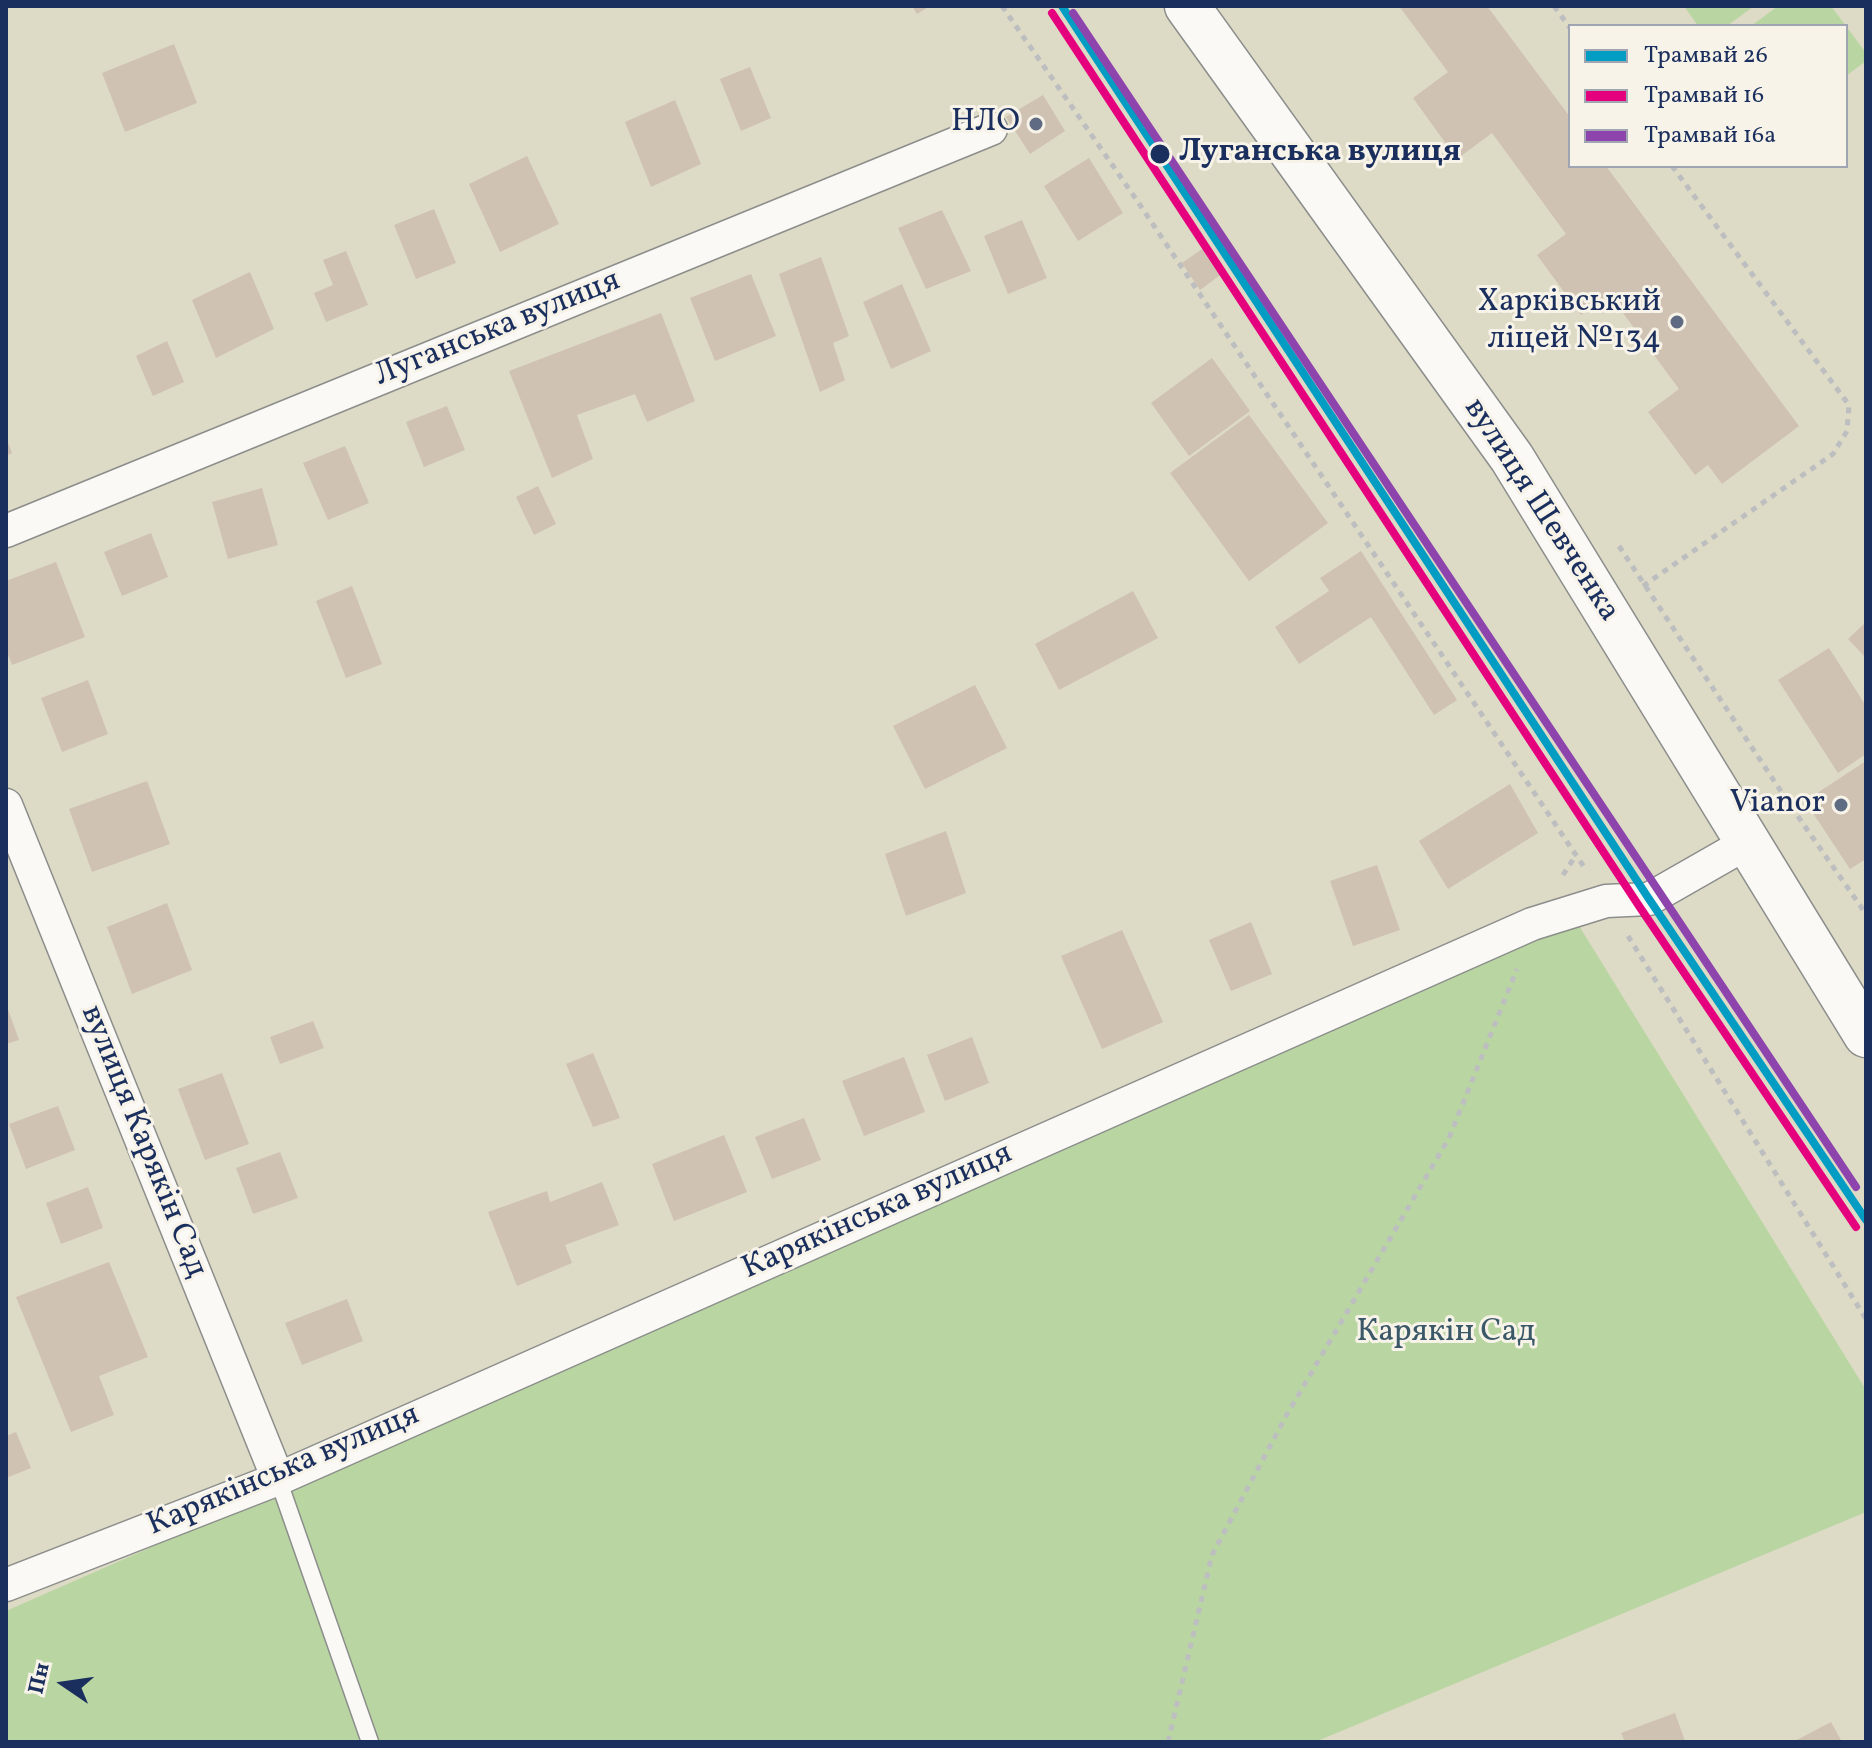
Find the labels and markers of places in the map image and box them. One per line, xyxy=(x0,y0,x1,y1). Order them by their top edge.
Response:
place label: НЛО xyxy=(951,105,1020,143)
marker: НЛО xyxy=(1027,115,1045,133)
place label: Луганська вулиця xyxy=(1179,135,1461,173)
marker: Луганська вулиця xyxy=(1148,142,1172,166)
place label: Харківський ліцей №134 xyxy=(1478,285,1661,360)
marker: Харківський ліцей №134 xyxy=(1668,313,1686,331)
place label: Vianor xyxy=(1730,786,1825,824)
marker: Vianor xyxy=(1832,796,1850,814)

